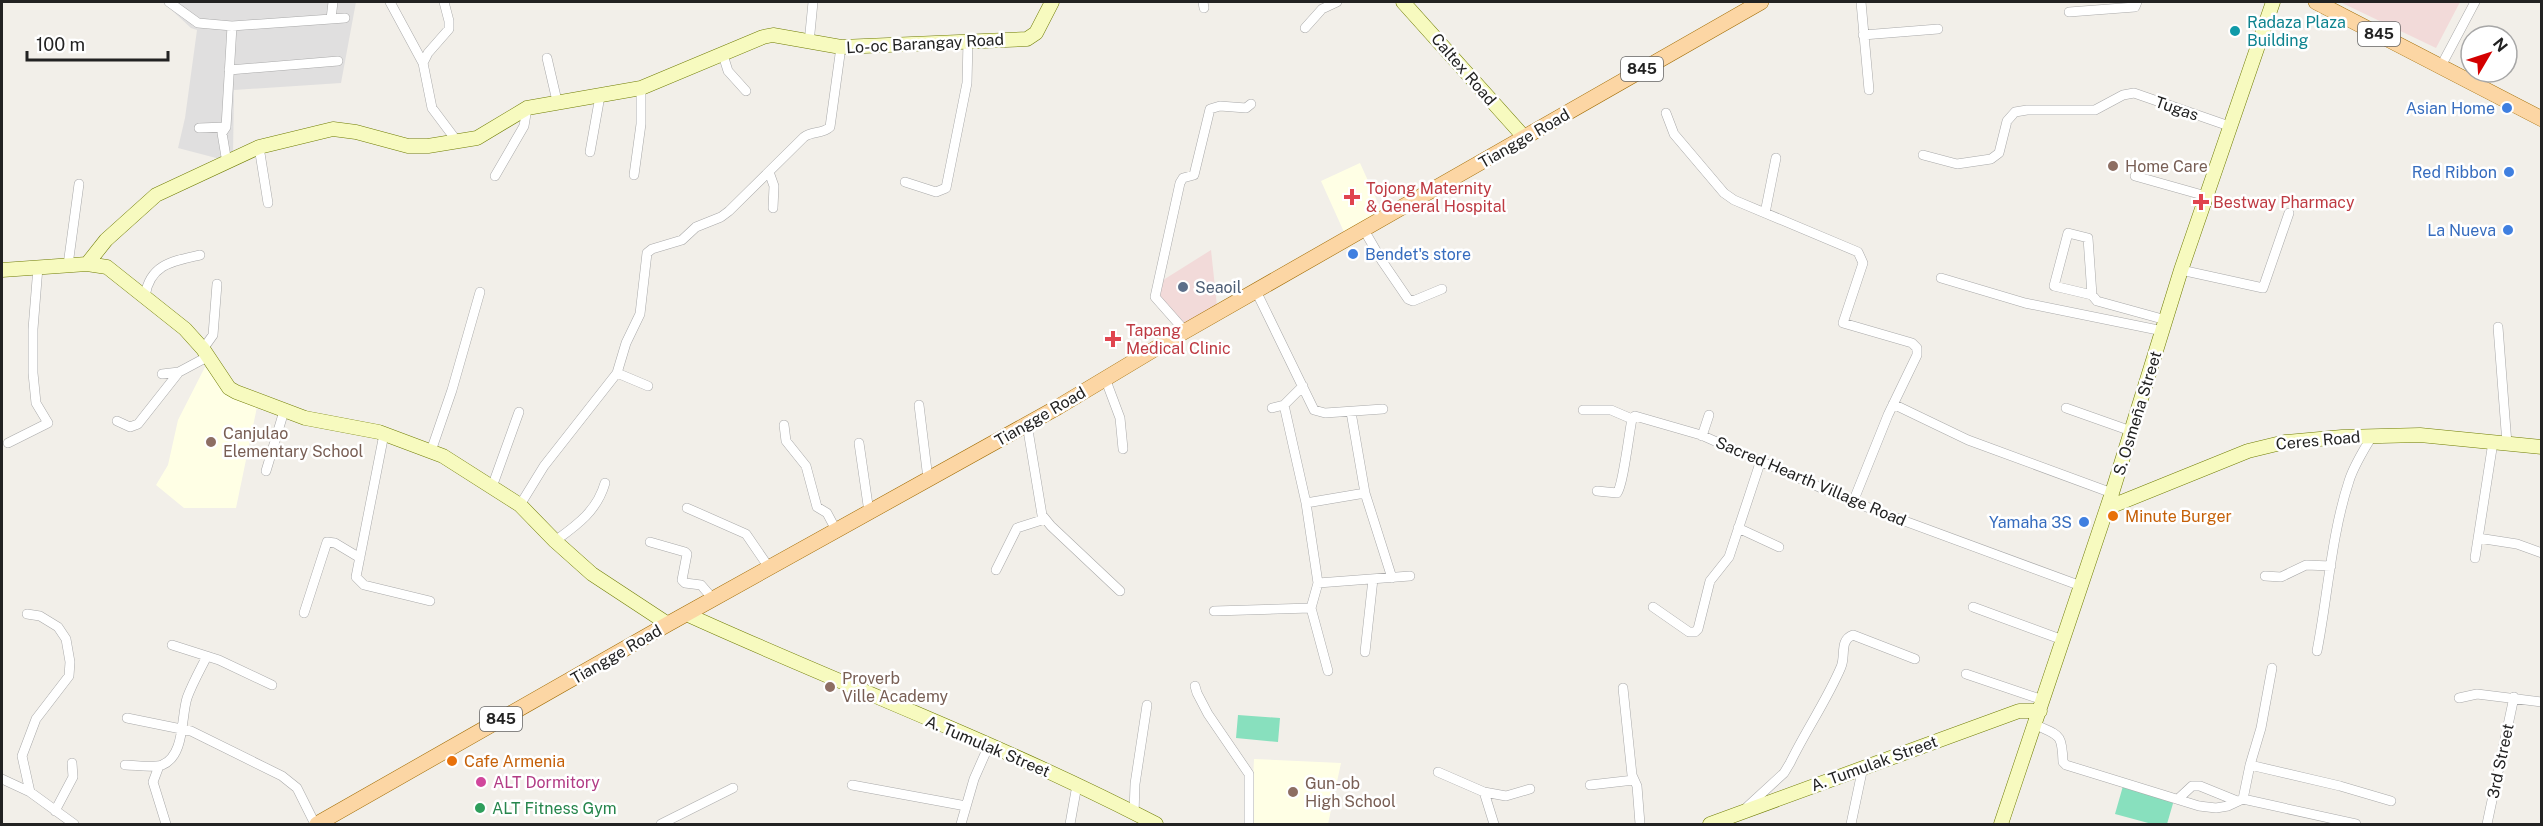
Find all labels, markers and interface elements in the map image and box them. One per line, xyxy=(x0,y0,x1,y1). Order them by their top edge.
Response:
place label: Radaza Plaza Building xyxy=(2247,13,2346,50)
road number: 845 xyxy=(2358,22,2400,46)
scale bar xyxy=(27,24,168,62)
marker: Radaza Plaza Building xyxy=(2228,24,2242,38)
north arrow xyxy=(2459,24,2519,84)
street label: Caltex Road xyxy=(1427,29,1500,109)
street label: Lo-oc Barangay Road xyxy=(846,30,1004,57)
text: 100 m xyxy=(36,34,85,55)
text: N xyxy=(2489,34,2512,56)
road number: 845 xyxy=(1621,57,1663,81)
street label: Tugas xyxy=(2153,92,2201,125)
place label: Asian Home xyxy=(2406,99,2495,118)
marker: Asian Home xyxy=(2500,101,2514,115)
street label: Tiangge Road xyxy=(1475,105,1573,172)
place label: Home Care xyxy=(2125,157,2208,176)
marker: Home Care xyxy=(2106,159,2120,173)
place label: Red Ribbon xyxy=(2412,163,2497,182)
marker: Red Ribbon xyxy=(2502,165,2516,179)
place label: Tojong Maternity & General Hospital xyxy=(1366,179,1507,216)
marker: Tojong Maternity & General Hospital xyxy=(1343,188,1361,206)
place label: Bestway Pharmacy xyxy=(2213,193,2355,212)
marker: Bestway Pharmacy xyxy=(2194,195,2208,209)
place label: La Nueva xyxy=(2427,221,2496,240)
marker: La Nueva xyxy=(2501,223,2515,237)
place label: Bendet's store xyxy=(1365,245,1471,264)
marker: Bendet's store xyxy=(1346,247,1360,261)
place label: Seaoil xyxy=(1195,278,1242,297)
marker: Seaoil xyxy=(1176,280,1190,294)
place label: Tapang Medical Clinic xyxy=(1126,321,1231,358)
marker: Tapang Medical Clinic xyxy=(1104,330,1122,348)
street label: S. Osmeña Street xyxy=(2110,349,2165,478)
street label: Tiangge Road xyxy=(991,383,1089,450)
place label: Canjulao Elementary School xyxy=(223,424,364,461)
street label: Ceres Road xyxy=(2275,427,2361,454)
street label: Sacred Hearth Village Road xyxy=(1713,433,1909,530)
marker: Canjulao Elementary School xyxy=(204,435,218,449)
place label: Minute Burger xyxy=(2125,507,2232,526)
marker: Minute Burger xyxy=(2106,509,2120,523)
place label: Yamaha 3S xyxy=(1989,513,2072,532)
marker: Yamaha 3S xyxy=(2077,515,2091,529)
street label: Tiangge Road xyxy=(567,621,665,688)
place label: Proverb Ville Academy xyxy=(842,669,948,706)
marker: Proverb Ville Academy xyxy=(823,680,837,694)
road number: 845 xyxy=(480,707,522,731)
street label: A. Tumulak Street xyxy=(923,712,1053,781)
street label: 3rd Street xyxy=(2483,722,2518,800)
street label: A. Tumulak Street xyxy=(1808,732,1940,795)
place label: Cafe Armenia xyxy=(464,752,565,771)
marker: Cafe Armenia xyxy=(445,754,459,768)
place label: ALT Dormitory xyxy=(493,773,600,792)
place label: Gun-ob High School xyxy=(1305,774,1396,811)
marker: ALT Dormitory xyxy=(474,775,488,789)
marker: Gun-ob High School xyxy=(1286,785,1300,799)
place label: ALT Fitness Gym xyxy=(492,799,617,818)
marker: ALT Fitness Gym xyxy=(473,801,487,815)

